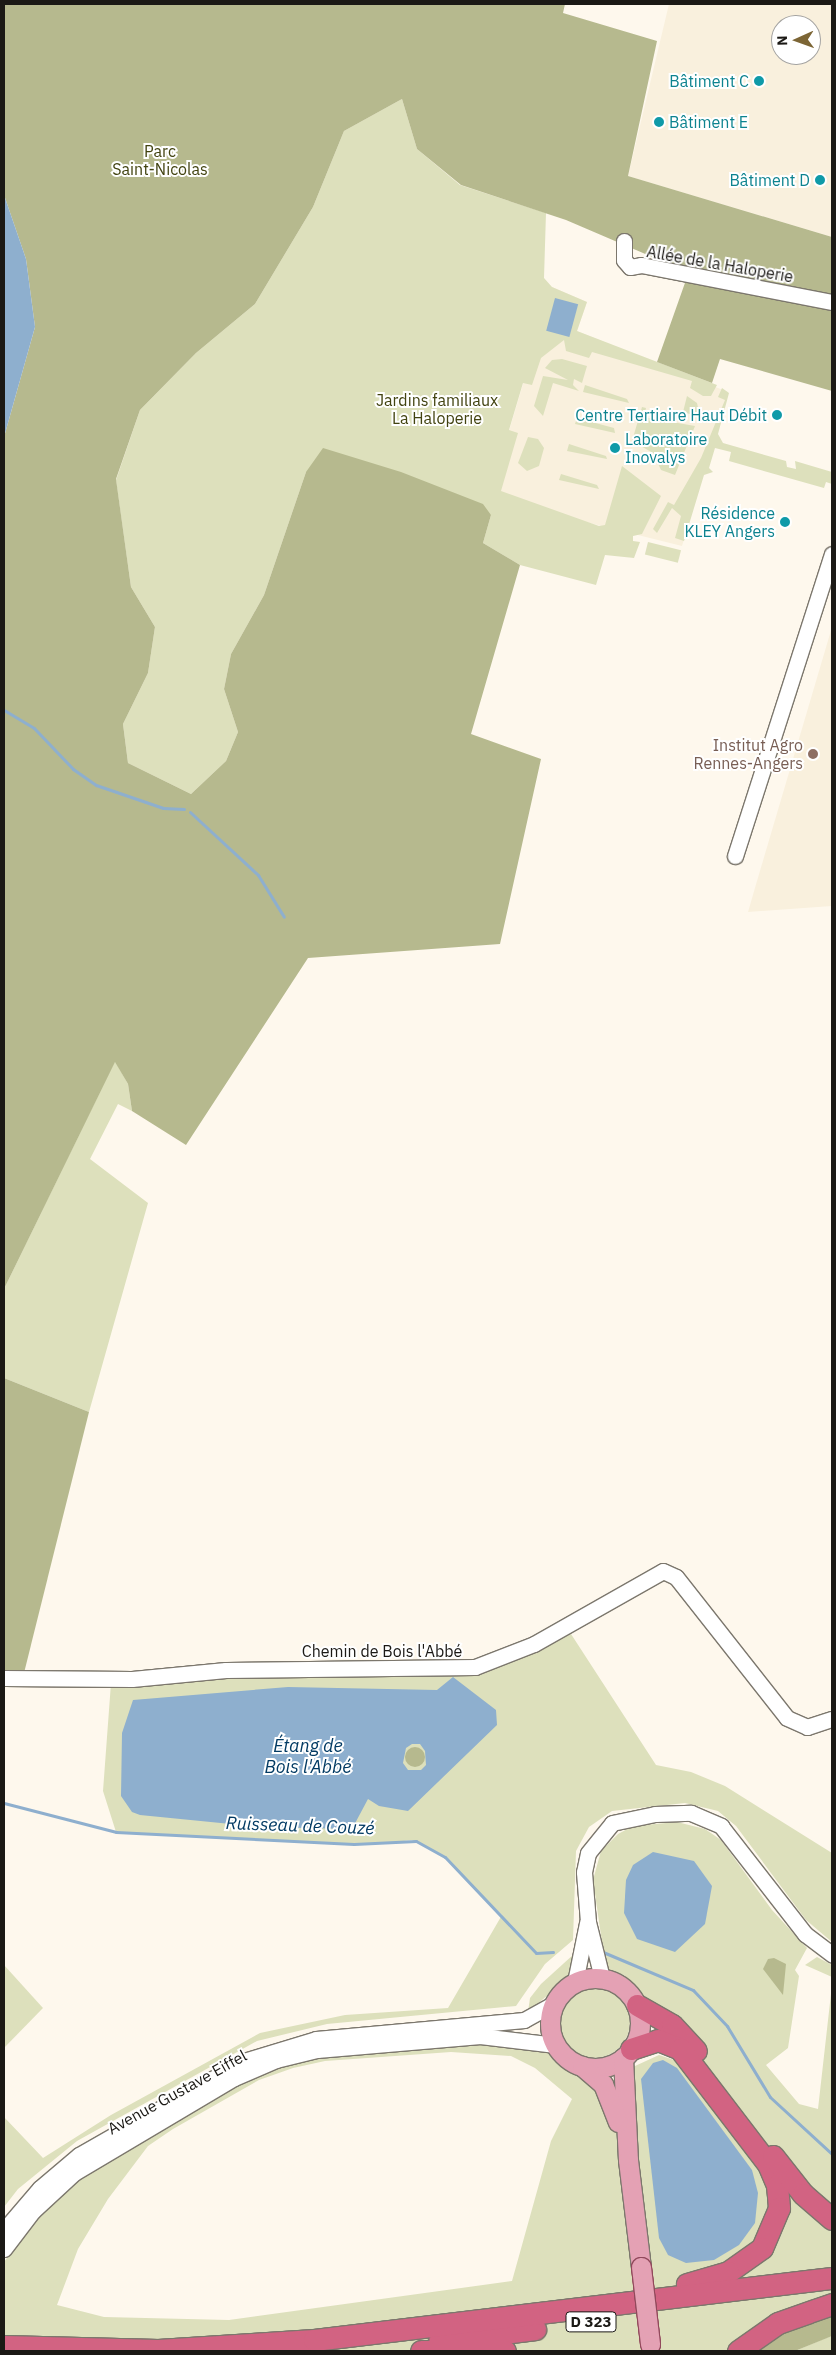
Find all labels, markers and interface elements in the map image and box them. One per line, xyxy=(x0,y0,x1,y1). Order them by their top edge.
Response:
north arrow xyxy=(771,15,821,65)
text: N xyxy=(773,35,791,46)
place label: Bâtiment C xyxy=(669,71,749,91)
marker: Bâtiment C xyxy=(753,75,765,87)
place label: Bâtiment E xyxy=(669,112,748,132)
marker: Bâtiment E xyxy=(653,116,665,128)
park label: Parc Saint-Nicolas xyxy=(112,141,208,179)
place label: Bâtiment D xyxy=(729,170,810,190)
marker: Bâtiment D xyxy=(814,174,826,186)
street label: Allée de la Haloperie xyxy=(645,242,795,286)
park label: Jardins familiaux La Haloperie xyxy=(376,390,498,428)
place label: Centre Tertiaire Haut Débit xyxy=(575,405,767,425)
marker: Centre Tertiaire Haut Débit xyxy=(771,409,783,421)
place label: Laboratoire Inovalys xyxy=(625,429,707,467)
marker: Laboratoire Inovalys xyxy=(609,442,621,454)
place label: Résidence KLEY Angers xyxy=(684,503,775,541)
marker: Résidence KLEY Angers xyxy=(779,516,791,528)
place label: Institut Agro Rennes-Angers xyxy=(693,735,803,773)
marker: Institut Agro Rennes-Angers xyxy=(807,748,819,760)
street label: Chemin de Bois l'Abbé xyxy=(302,1641,462,1661)
water label: Étang de Bois l'Abbé xyxy=(264,1736,352,1778)
water label: Ruisseau de Couzé xyxy=(225,1813,375,1839)
street label: Avenue Gustave Eiffel xyxy=(104,2046,250,2138)
road number: D 323 xyxy=(565,2310,617,2334)

